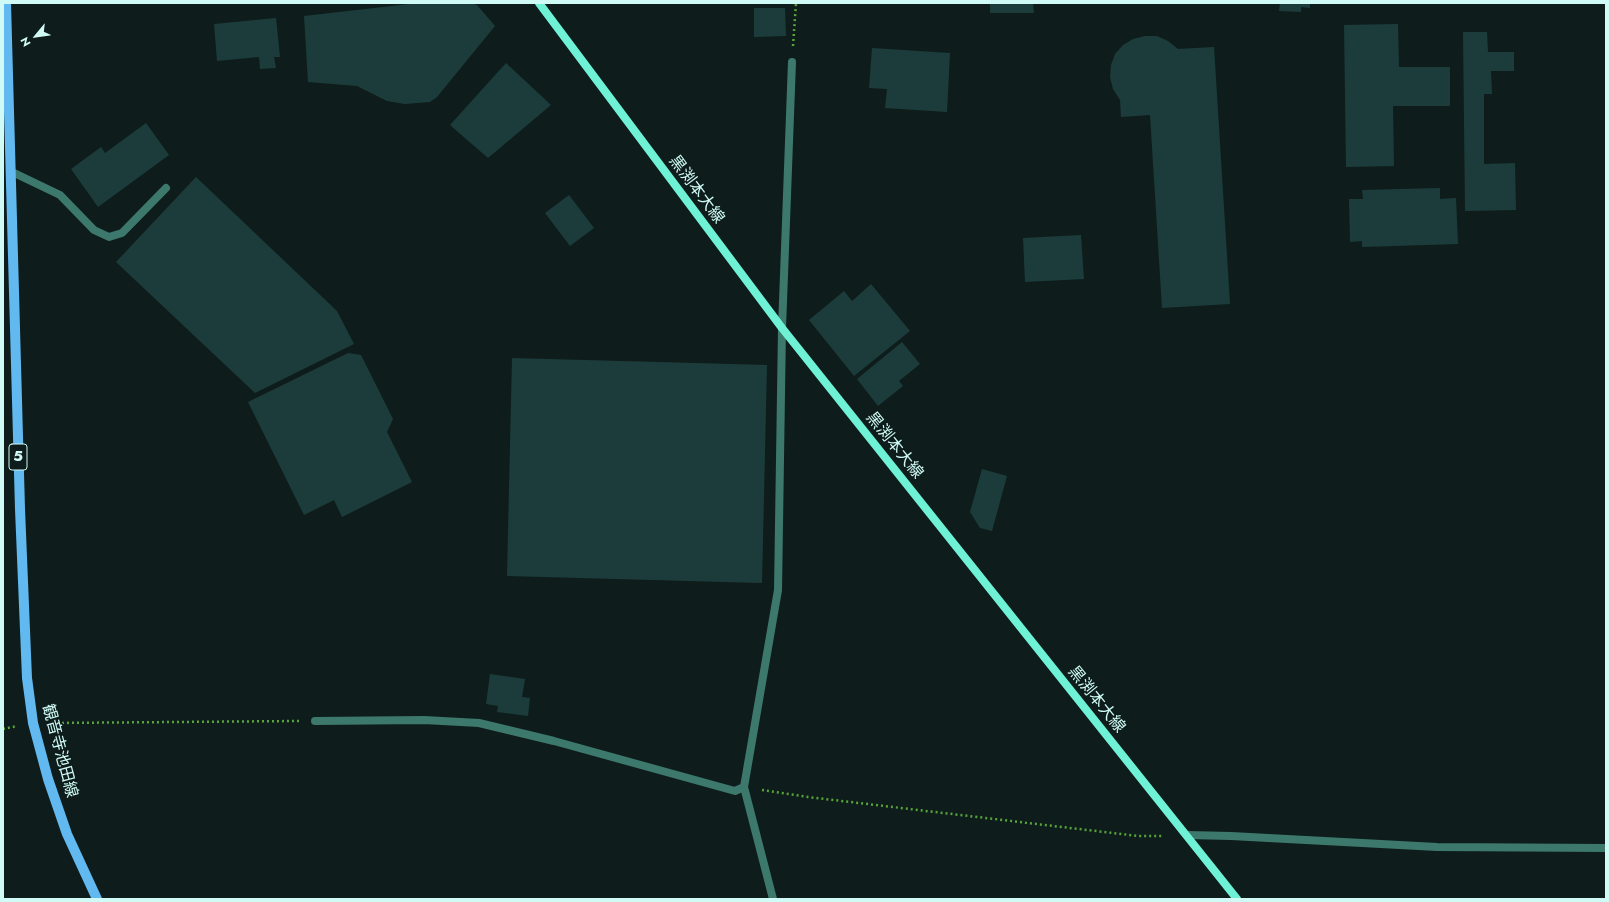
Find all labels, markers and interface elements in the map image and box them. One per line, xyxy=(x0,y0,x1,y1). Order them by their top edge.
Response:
north arrow xyxy=(16,16,56,56)
text: N xyxy=(16,34,35,50)
street label: 黒渕本大線 xyxy=(664,152,728,228)
street label: 黒渕本大線 xyxy=(861,409,927,483)
road number: 5 xyxy=(9,444,27,470)
street label: 黒渕本大線 xyxy=(1063,663,1129,737)
street label: 観音寺池田線 xyxy=(37,702,81,800)

